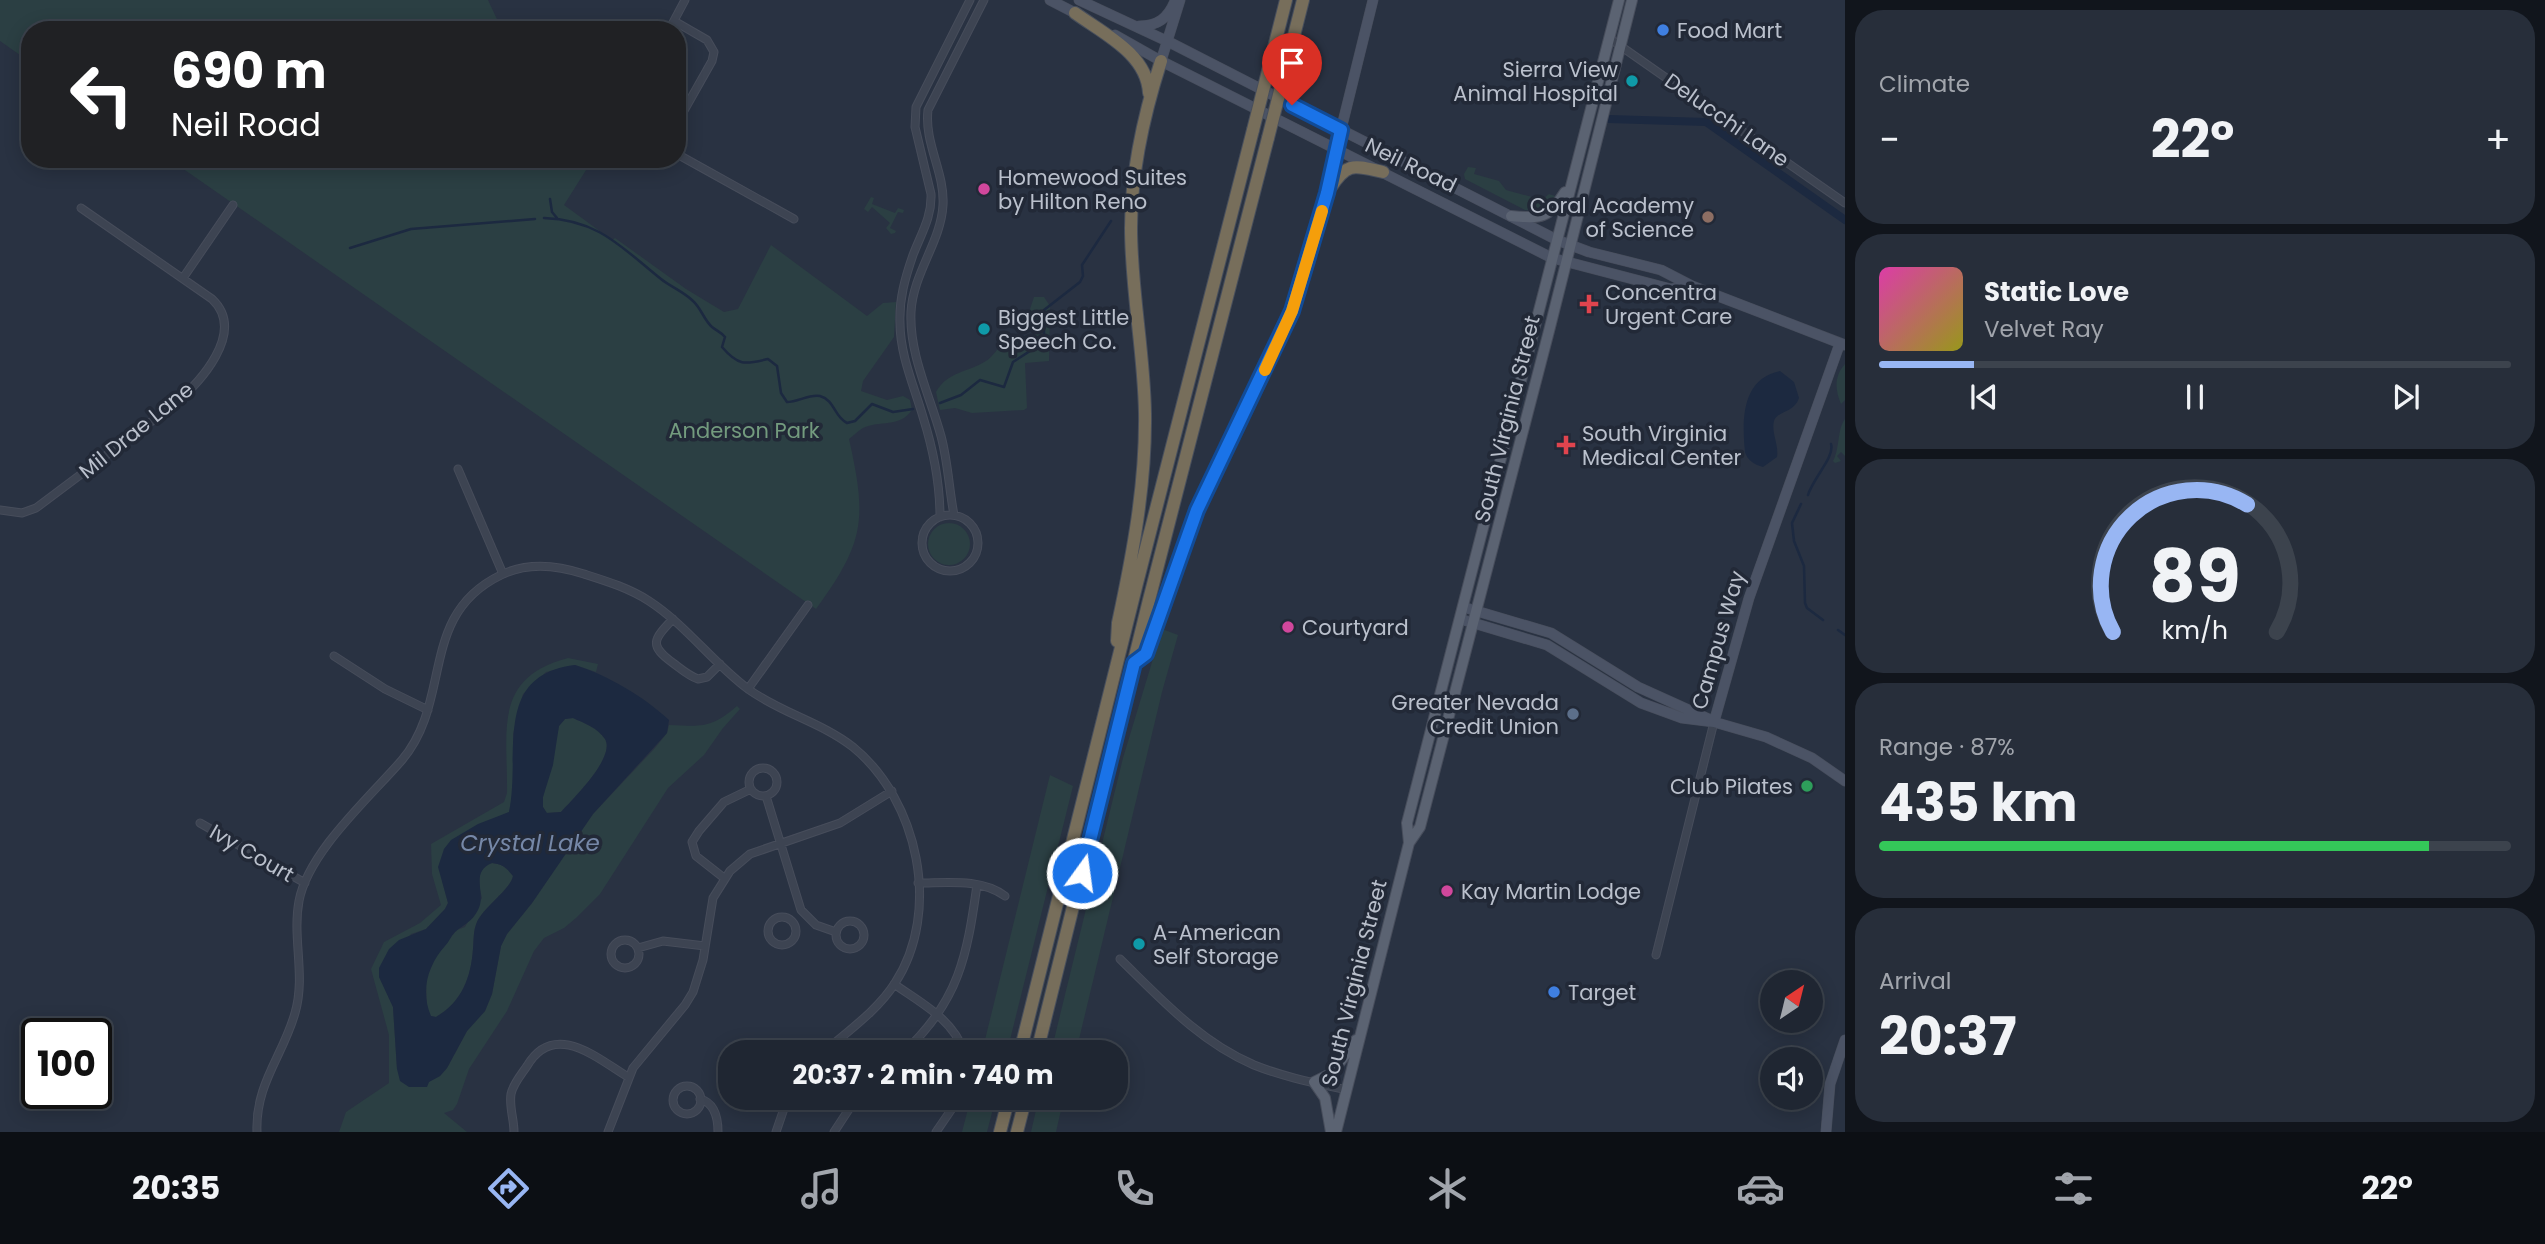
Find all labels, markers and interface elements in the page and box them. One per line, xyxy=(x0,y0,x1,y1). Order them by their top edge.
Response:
place label: Food Mart xyxy=(1677,16,1782,45)
marker: Food Mart xyxy=(1655,22,1671,38)
pin xyxy=(1262,33,1322,105)
text: 690 m xyxy=(171,37,327,105)
icon: arrive xyxy=(1273,44,1311,82)
icon: left xyxy=(56,49,147,140)
place label: Sierra View Animal Hospital xyxy=(1453,55,1618,108)
street label: Delucchi Lane xyxy=(1659,66,1795,174)
text: Climate xyxy=(1879,68,1970,100)
marker: Sierra View Animal Hospital xyxy=(1624,73,1640,89)
text: Neil Road xyxy=(171,102,321,147)
text: 22° xyxy=(2151,103,2234,176)
text: − xyxy=(1879,113,1900,166)
text: + xyxy=(2485,113,2511,166)
street label: Neil Road xyxy=(1360,130,1462,200)
place label: Homewood Suites by Hilton Reno xyxy=(998,163,1187,216)
marker: Homewood Suites by Hilton Reno xyxy=(976,181,992,197)
place label: Coral Academy of Science xyxy=(1530,191,1694,244)
marker: Coral Academy of Science xyxy=(1700,209,1716,225)
text: Static Love xyxy=(1984,274,2129,310)
place label: Concentra Urgent Care xyxy=(1605,278,1732,331)
marker: Concentra Urgent Care xyxy=(1579,294,1599,314)
place label: Biggest Little Speech Co. xyxy=(998,303,1129,356)
street label: South Virginia Street xyxy=(1467,312,1547,526)
text: Velvet Ray xyxy=(1984,313,2104,345)
marker: Biggest Little Speech Co. xyxy=(976,321,992,337)
street label: Mil Drae Lane xyxy=(73,375,199,485)
icon: previous xyxy=(1965,378,2003,416)
icon: pause xyxy=(2176,378,2214,416)
icon: next xyxy=(2387,378,2425,416)
park label: Anderson Park xyxy=(668,416,820,445)
place label: South Virginia Medical Center xyxy=(1582,419,1742,472)
marker: South Virginia Medical Center xyxy=(1556,435,1576,455)
text: 89 xyxy=(2149,526,2241,627)
street label: Campus Way xyxy=(1684,567,1752,713)
place label: Courtyard xyxy=(1302,613,1409,642)
text: km/h xyxy=(2162,613,2228,648)
marker: Courtyard xyxy=(1280,619,1296,635)
place label: Greater Nevada Credit Union xyxy=(1391,688,1559,741)
marker: Greater Nevada Credit Union xyxy=(1565,706,1581,722)
text: Range · 87% xyxy=(1879,731,2015,763)
text: 435 km xyxy=(1879,766,2078,839)
place label: Club Pilates xyxy=(1670,772,1793,801)
marker: Club Pilates xyxy=(1799,778,1815,794)
street label: Ivy Court xyxy=(205,817,299,889)
water label: Crystal Lake xyxy=(460,827,600,859)
position arrow xyxy=(1045,836,1119,910)
street label: South Virginia Street xyxy=(1314,876,1394,1090)
place label: Kay Martin Lodge xyxy=(1461,877,1641,906)
marker: Kay Martin Lodge xyxy=(1439,883,1455,899)
place label: A-American Self Storage xyxy=(1153,918,1281,971)
marker: A-American Self Storage xyxy=(1131,936,1147,952)
text: Arrival xyxy=(1879,965,1951,997)
north arrow xyxy=(1760,970,1824,1032)
map controls xyxy=(1760,970,1823,1110)
place label: Target xyxy=(1568,978,1636,1007)
marker: Target xyxy=(1546,984,1562,1000)
text: 20:37 xyxy=(1879,1000,2017,1073)
speed limit sign: 100 xyxy=(21,1018,112,1109)
button: sound xyxy=(1760,1047,1823,1110)
text: 20:37 · 2 min · 740 m xyxy=(792,1057,1054,1093)
icon: directions xyxy=(484,1164,533,1213)
icon: music xyxy=(797,1164,846,1213)
icon: phone xyxy=(1110,1164,1159,1213)
icon: climate xyxy=(1423,1164,1472,1213)
icon: car xyxy=(1736,1164,1785,1213)
icon: filters xyxy=(2049,1164,2098,1213)
text: 20:35 xyxy=(132,1165,220,1210)
text: 22° xyxy=(2362,1165,2413,1210)

